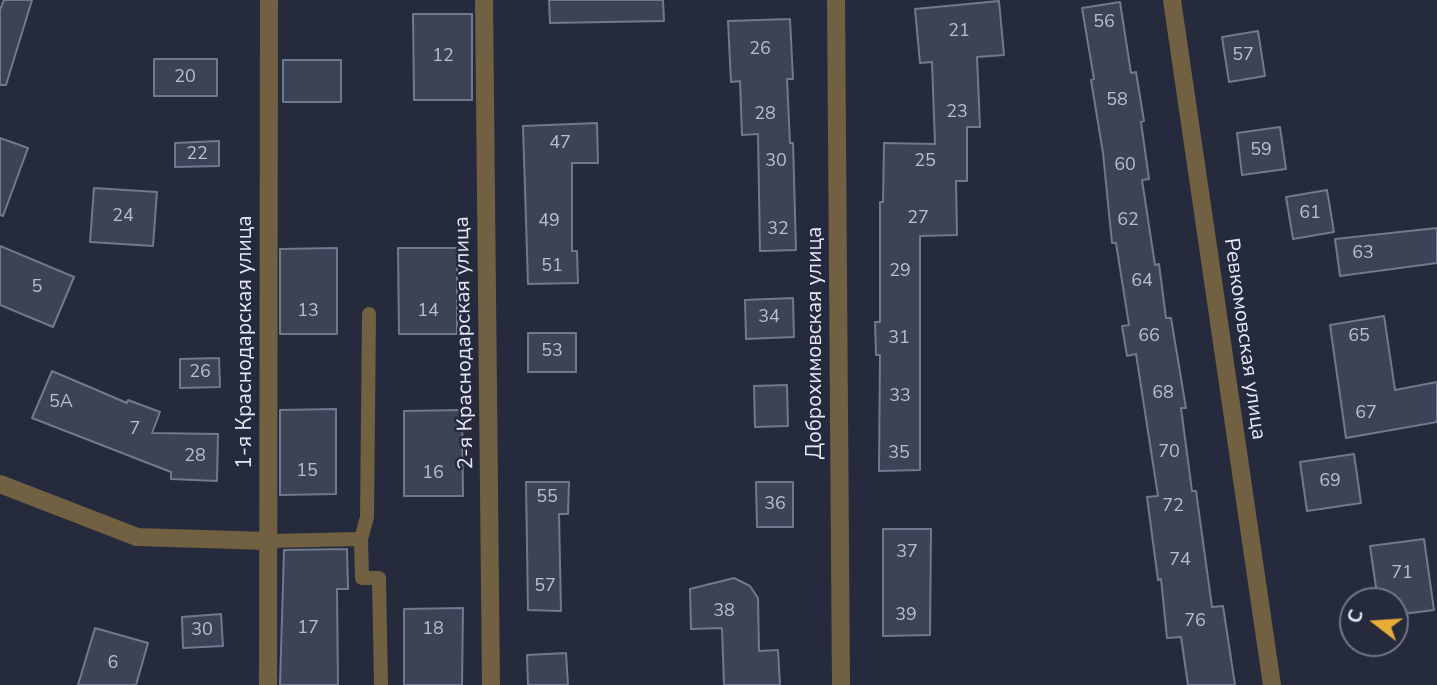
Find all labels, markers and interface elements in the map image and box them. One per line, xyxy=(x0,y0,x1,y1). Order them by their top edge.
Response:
house number: 56 xyxy=(1093,12,1115,34)
house number: 21 xyxy=(948,21,970,43)
house number: 26 xyxy=(749,39,771,61)
house number: 57 xyxy=(1232,45,1254,67)
house number: 12 xyxy=(432,46,454,68)
house number: 20 xyxy=(174,67,196,89)
house number: 58 xyxy=(1106,90,1128,112)
house number: 23 xyxy=(946,102,968,124)
house number: 28 xyxy=(754,104,776,126)
house number: 47 xyxy=(549,133,571,155)
house number: 59 xyxy=(1250,140,1272,162)
house number: 22 xyxy=(186,144,208,166)
house number: 30 xyxy=(765,151,787,173)
house number: 25 xyxy=(914,151,936,173)
house number: 60 xyxy=(1114,155,1136,177)
house number: 61 xyxy=(1299,203,1321,225)
house number: 24 xyxy=(112,206,134,228)
house number: 27 xyxy=(907,208,929,230)
house number: 62 xyxy=(1117,210,1139,232)
house number: 49 xyxy=(538,211,560,233)
street label: 1-я Краснодарская улица xyxy=(233,215,259,469)
street label: 2-я Краснодарская улица xyxy=(450,216,480,470)
house number: 32 xyxy=(767,219,789,241)
street label: Доброхимовская улица xyxy=(803,227,829,459)
street label: Ревкомовская улица xyxy=(1217,236,1271,442)
house number: 63 xyxy=(1352,243,1374,265)
house number: 51 xyxy=(541,256,563,278)
house number: 29 xyxy=(889,261,911,283)
house number: 64 xyxy=(1131,271,1153,293)
house number: 5 xyxy=(32,277,42,299)
house number: 13 xyxy=(297,301,319,323)
house number: 14 xyxy=(417,301,439,323)
house number: 34 xyxy=(758,307,780,329)
house number: 66 xyxy=(1138,326,1160,348)
house number: 65 xyxy=(1348,326,1370,348)
house number: 31 xyxy=(888,328,910,350)
house number: 53 xyxy=(541,341,563,363)
house number: 26 xyxy=(189,362,211,384)
house number: 68 xyxy=(1152,383,1174,405)
house number: 33 xyxy=(889,386,911,408)
house number: 5А xyxy=(49,392,73,414)
house number: 67 xyxy=(1355,403,1377,425)
house number: 7 xyxy=(130,419,140,441)
house number: 70 xyxy=(1158,442,1180,464)
house number: 35 xyxy=(888,443,910,465)
house number: 28 xyxy=(184,446,206,468)
house number: 15 xyxy=(296,461,318,483)
house number: 16 xyxy=(422,463,444,485)
house number: 69 xyxy=(1319,471,1341,493)
house number: 55 xyxy=(536,487,558,509)
house number: 36 xyxy=(764,494,786,516)
house number: 72 xyxy=(1162,496,1184,518)
house number: 37 xyxy=(896,542,918,564)
house number: 74 xyxy=(1169,550,1191,572)
house number: 71 xyxy=(1391,563,1413,585)
house number: 57 xyxy=(534,576,556,598)
north arrow xyxy=(1339,587,1409,657)
house number: 38 xyxy=(713,601,735,623)
house number: 39 xyxy=(895,605,917,627)
text: С xyxy=(1342,606,1370,626)
house number: 76 xyxy=(1184,611,1206,633)
house number: 17 xyxy=(297,618,319,640)
house number: 18 xyxy=(422,619,444,641)
house number: 30 xyxy=(191,620,213,642)
house number: 6 xyxy=(108,653,118,675)

